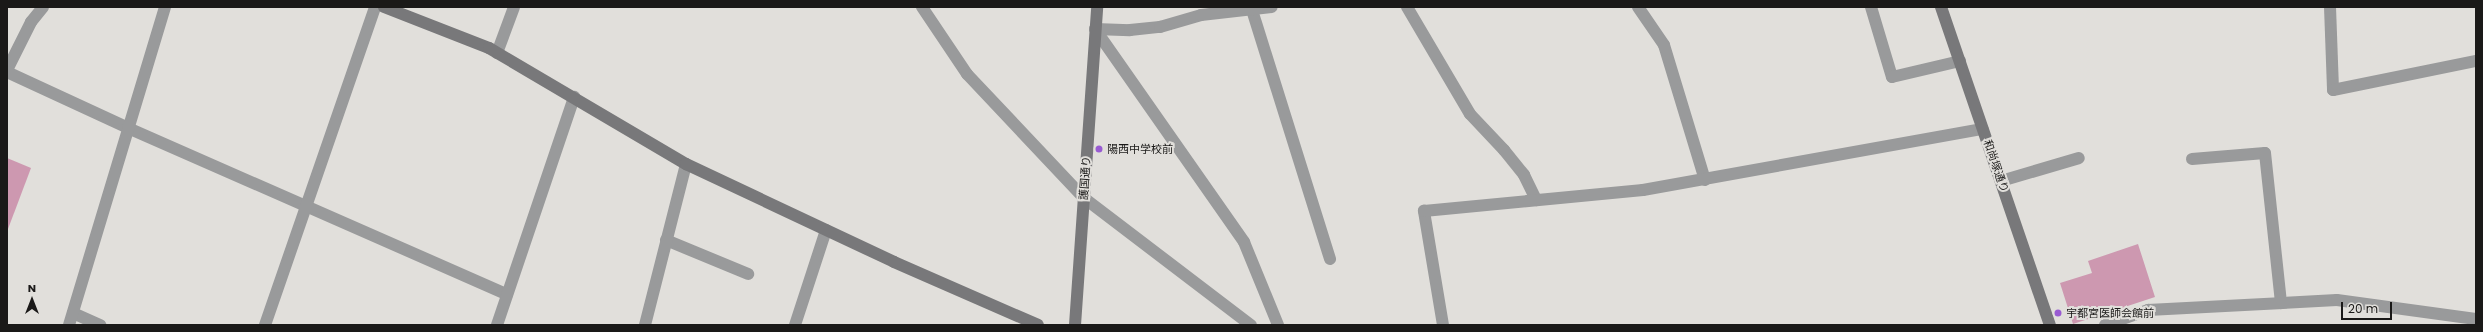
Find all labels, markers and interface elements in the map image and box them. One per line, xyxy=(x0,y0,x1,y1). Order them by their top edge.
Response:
street label: 和尚塚通り xyxy=(1981,138,2011,194)
place label: 陽西中学校前 xyxy=(1107,142,1173,156)
marker: 陽西中学校前 xyxy=(1094,144,1104,154)
street label: 護国通り xyxy=(1077,156,1093,200)
north arrow xyxy=(12,280,52,320)
text: N xyxy=(28,280,36,296)
scale bar xyxy=(2343,294,2394,320)
text: 20 m xyxy=(2348,300,2378,317)
place label: 宇都宮医師会館前 xyxy=(2066,306,2154,320)
marker: 宇都宮医師会館前 xyxy=(2053,308,2063,318)

